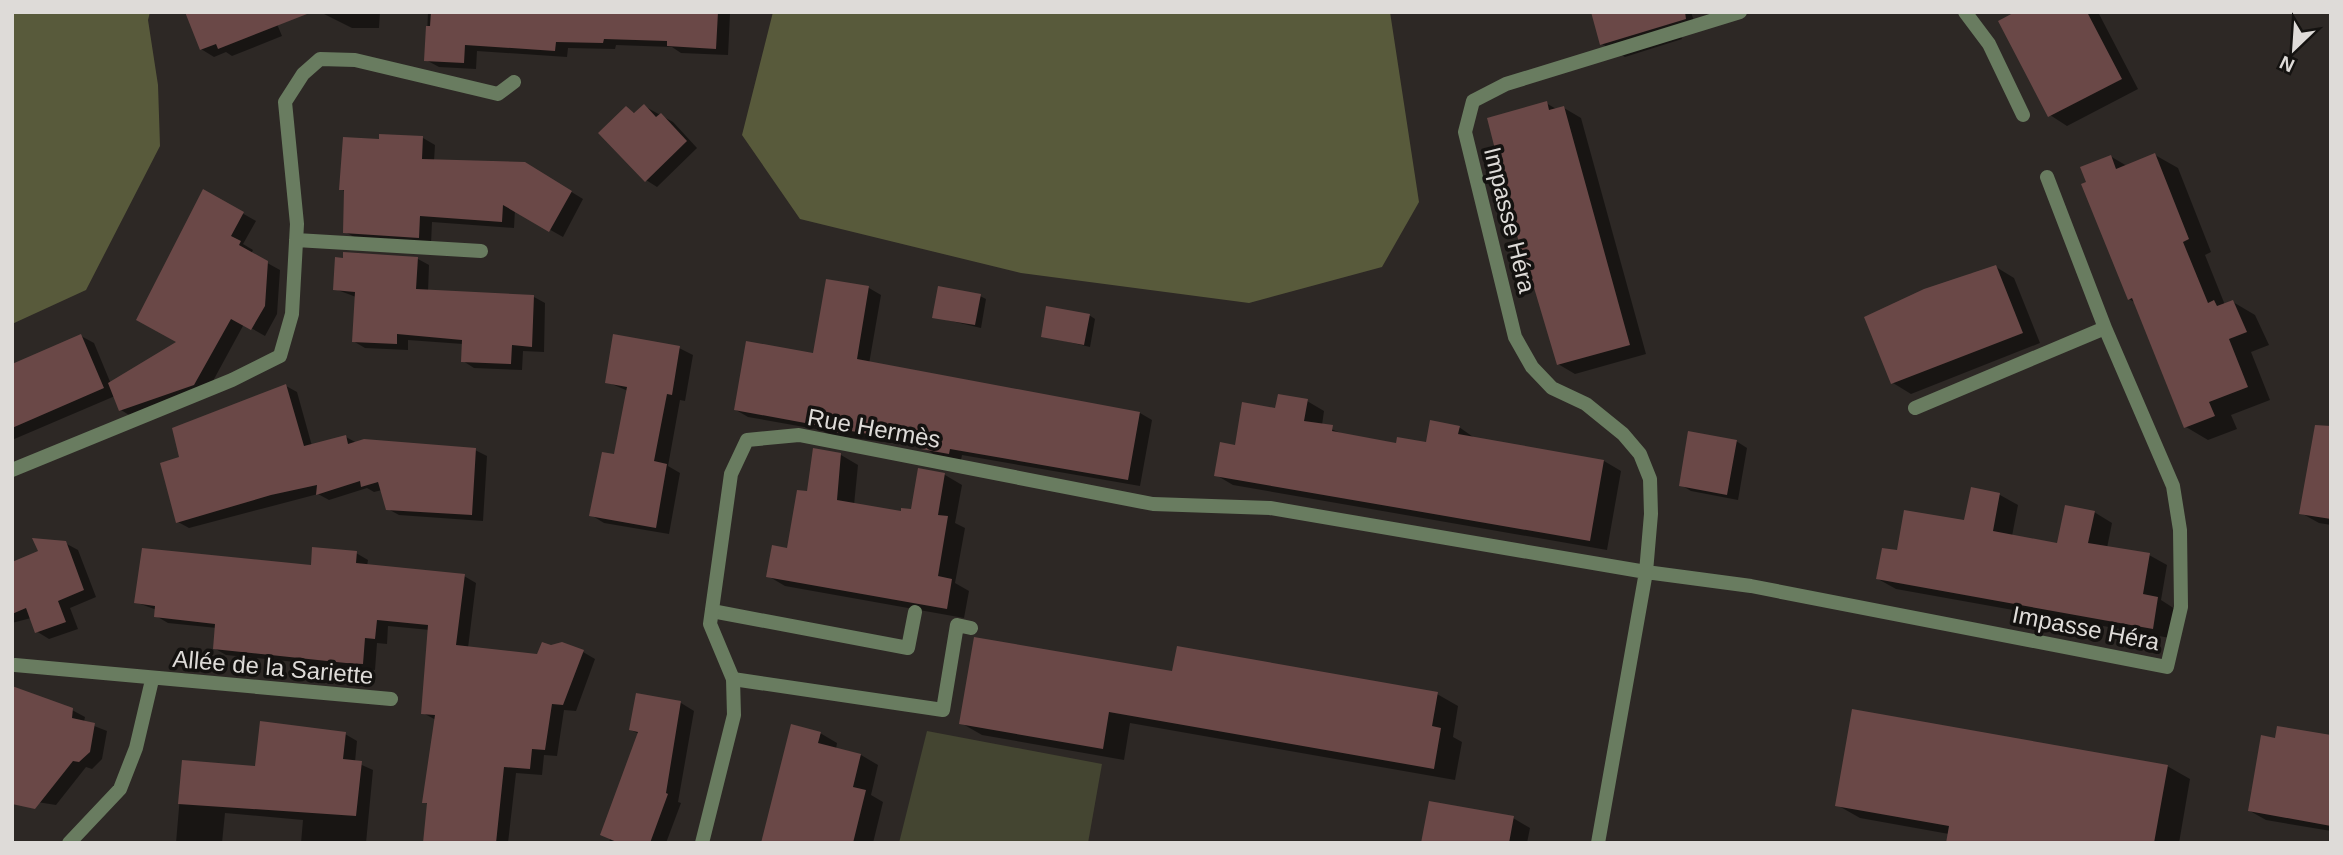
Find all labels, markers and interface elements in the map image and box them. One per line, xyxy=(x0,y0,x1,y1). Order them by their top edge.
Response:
north arrow xyxy=(2259,14,2329,84)
text: N xyxy=(2276,52,2298,76)
street label: Impasse Héra xyxy=(1479,144,1541,296)
street label: Rue Hermès xyxy=(805,403,943,453)
street label: Impasse Héra xyxy=(2010,600,2163,656)
street label: Allée de la Sariette xyxy=(171,645,375,689)

